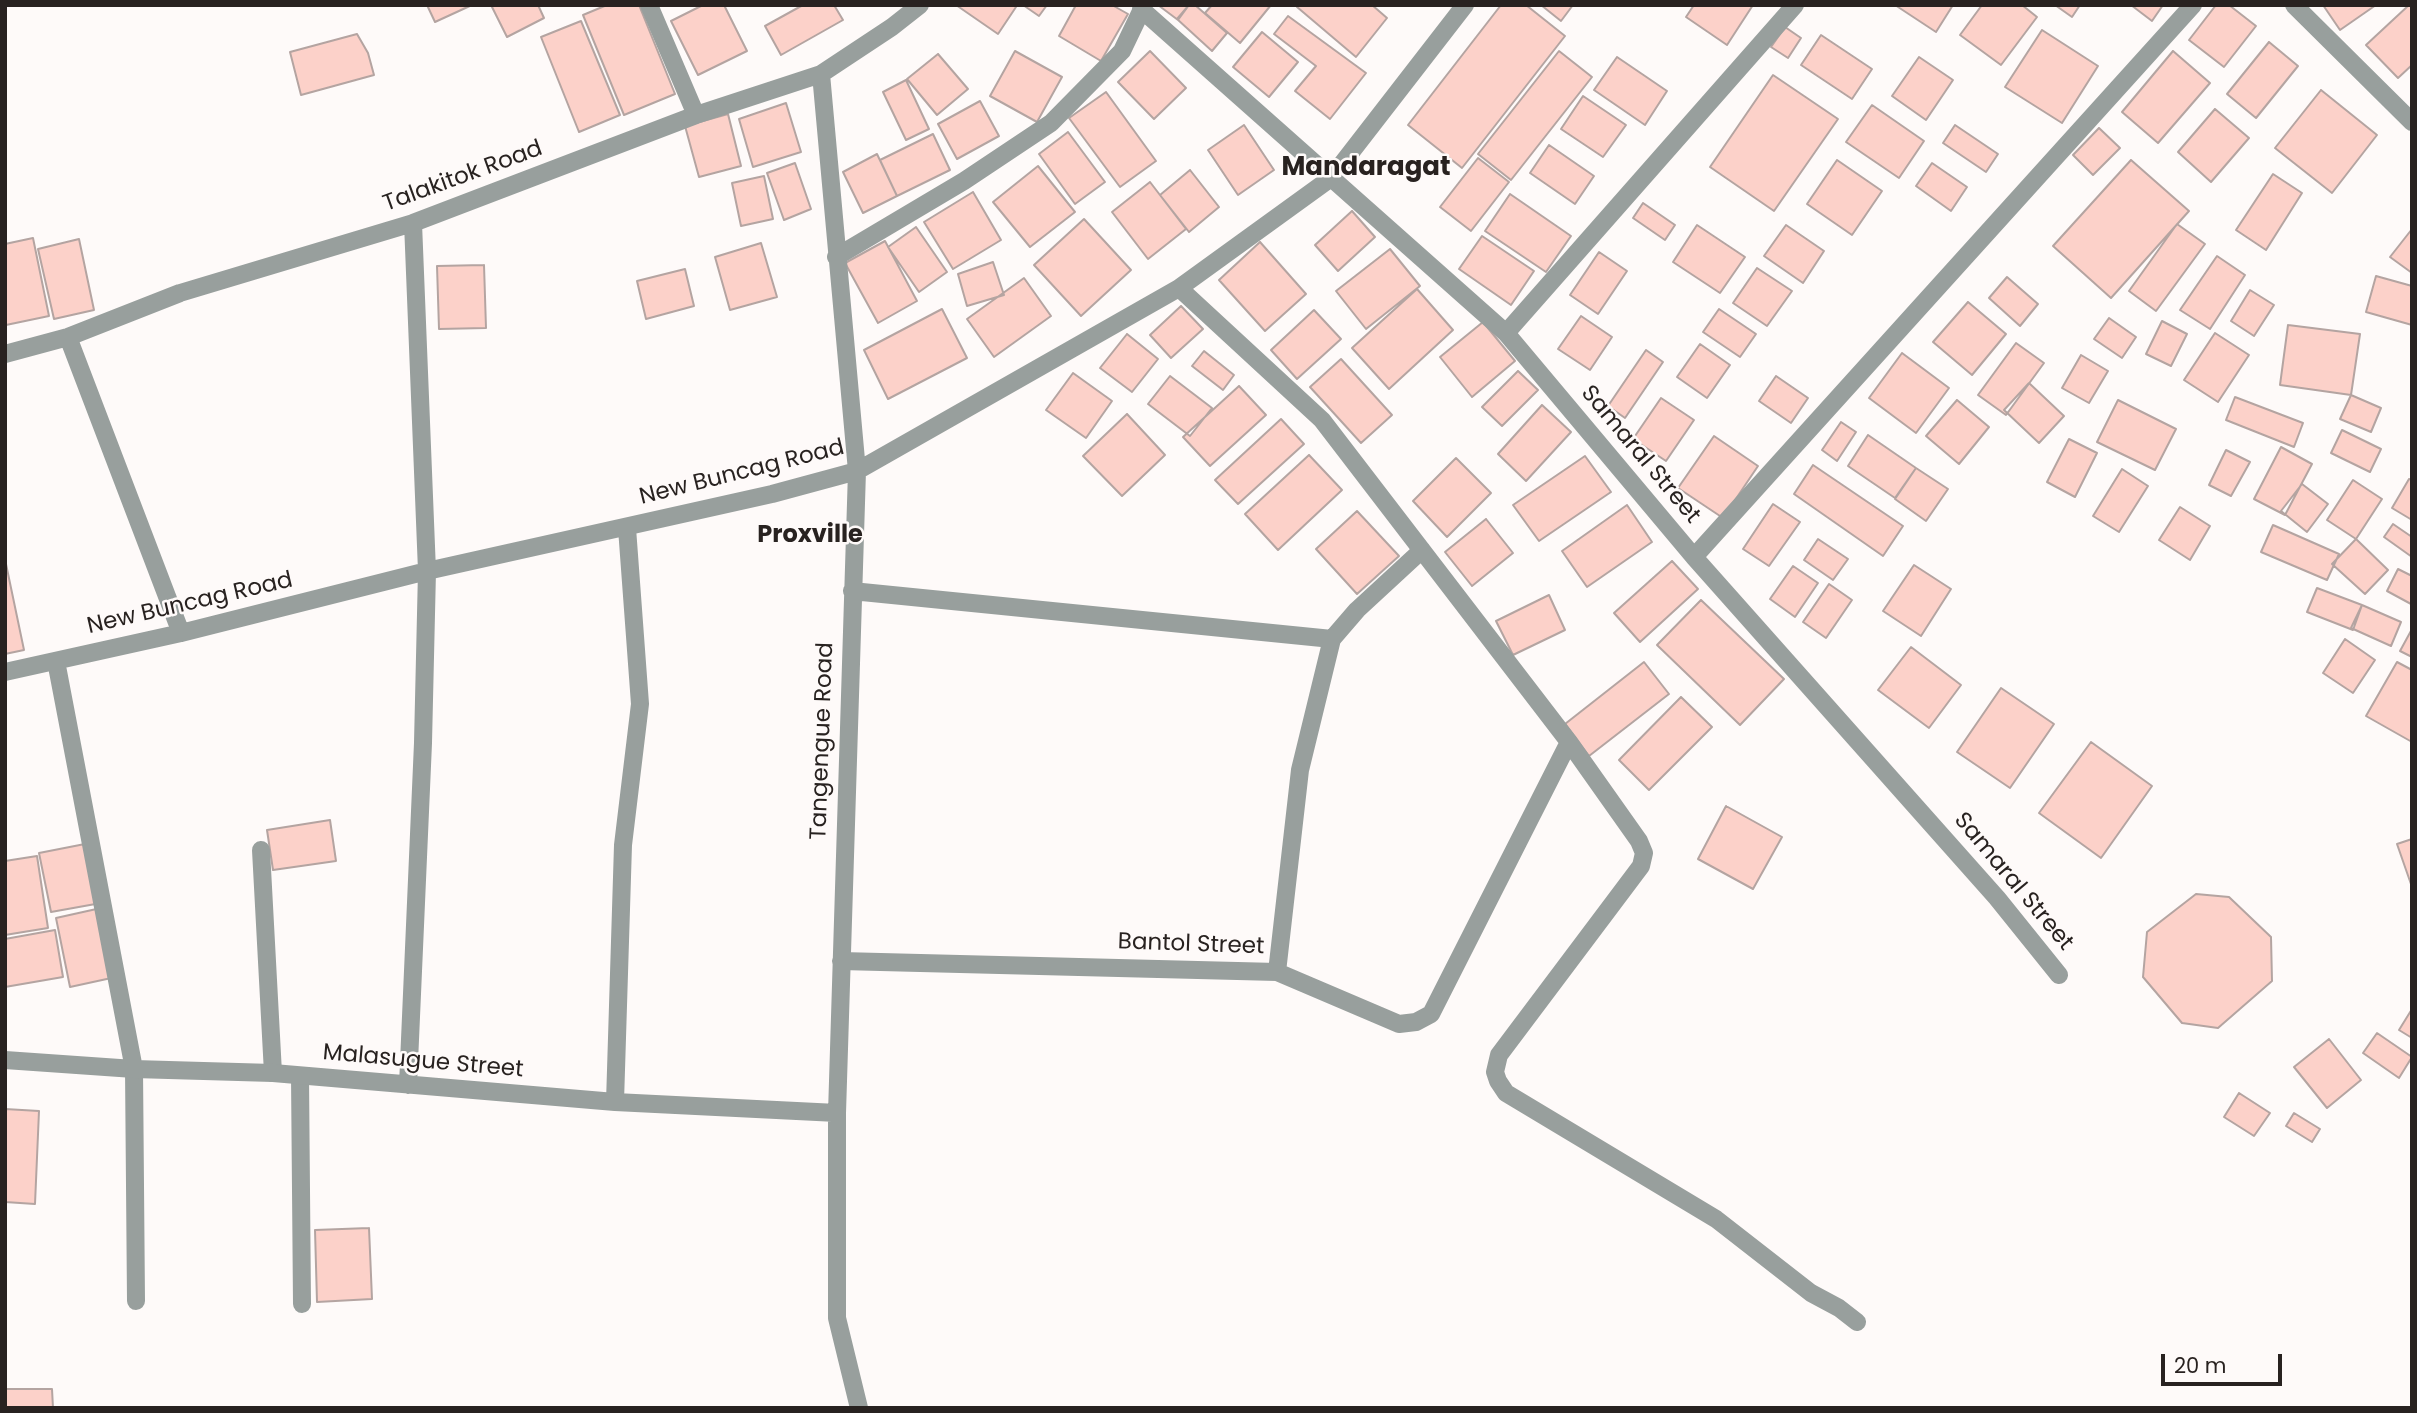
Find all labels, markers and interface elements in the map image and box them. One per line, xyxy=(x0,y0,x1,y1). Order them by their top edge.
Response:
street label: Talakitok Road xyxy=(380,135,546,219)
district label: Mandaragat xyxy=(1282,152,1450,184)
street label: Samaral Street xyxy=(1574,380,1706,530)
street label: New Buncag Road xyxy=(637,434,847,512)
district label: Proxville xyxy=(757,522,863,550)
street label: New Buncag Road xyxy=(85,567,295,641)
street label: Tangengue Road xyxy=(806,642,840,840)
street label: Samaral Street xyxy=(1947,807,2079,957)
street label: Bantol Street xyxy=(1117,929,1265,961)
street label: Malasugue Street xyxy=(322,1039,524,1085)
scale bar xyxy=(2165,1340,2286,1384)
text: 20 m xyxy=(2174,1351,2227,1380)

